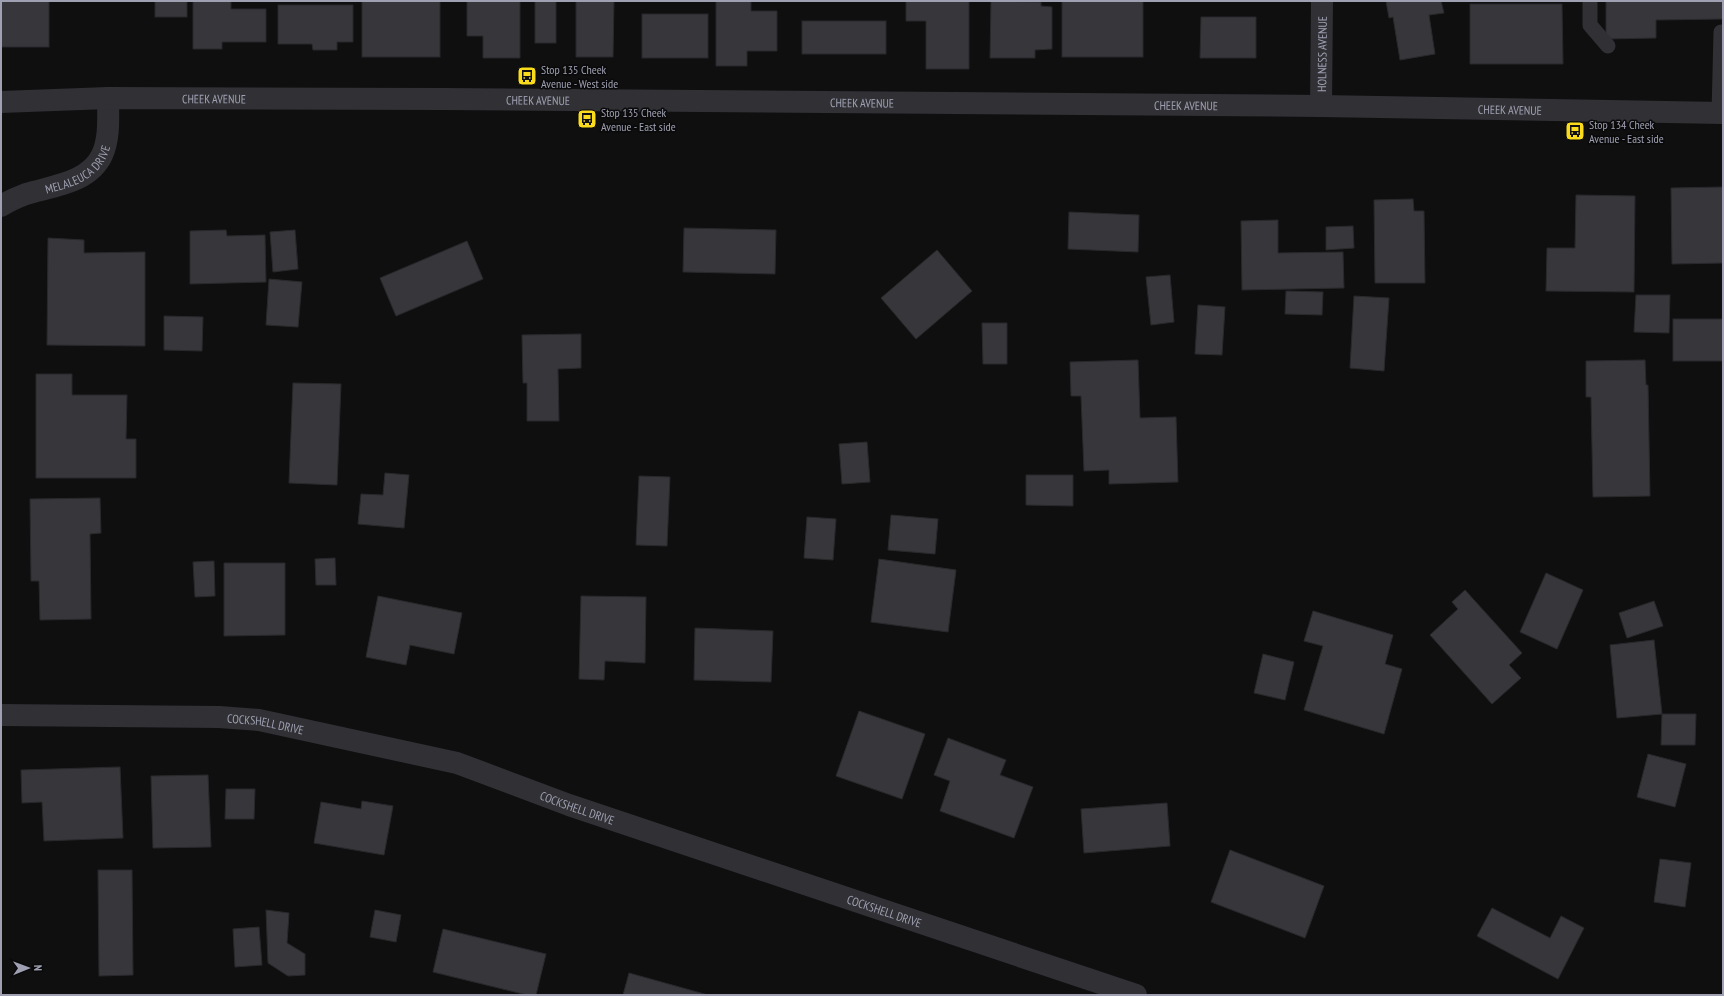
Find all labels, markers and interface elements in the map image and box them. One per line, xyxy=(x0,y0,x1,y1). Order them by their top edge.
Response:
street label: HOLNESS AVENUE xyxy=(1314,16,1329,92)
place label: Stop 135 Cheek Avenue - West side xyxy=(541,62,618,91)
bus stop icon: Stop 135 Cheek Avenue - West side xyxy=(516,65,538,87)
street label: CHEEK AVENUE xyxy=(182,91,246,106)
street label: CHEEK AVENUE xyxy=(506,92,570,108)
street label: CHEEK AVENUE xyxy=(830,95,894,110)
street label: CHEEK AVENUE xyxy=(1154,97,1218,113)
street label: CHEEK AVENUE xyxy=(1478,101,1542,117)
place label: Stop 135 Cheek Avenue - East side xyxy=(601,105,676,134)
bus stop icon: Stop 135 Cheek Avenue - East side xyxy=(576,108,598,130)
place label: Stop 134 Cheek Avenue - East side xyxy=(1589,117,1664,146)
bus stop icon: Stop 134 Cheek Avenue - East side xyxy=(1564,120,1586,142)
street label: MELALEUCA DRIVE xyxy=(43,143,113,196)
street label: COCKSHELL DRIVE xyxy=(227,710,305,737)
street label: COCKSHELL DRIVE xyxy=(538,787,616,827)
street label: COCKSHELL DRIVE xyxy=(845,891,924,930)
north arrow xyxy=(8,948,48,988)
text: N xyxy=(31,965,45,971)

